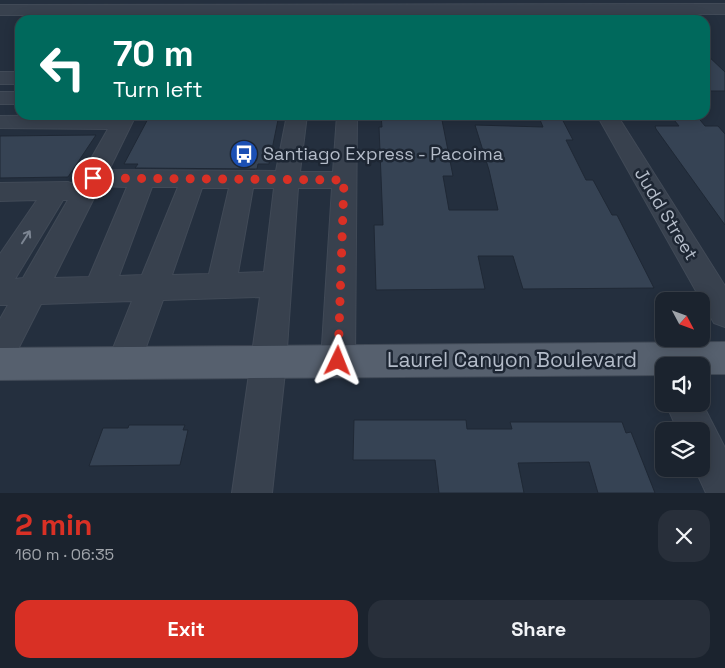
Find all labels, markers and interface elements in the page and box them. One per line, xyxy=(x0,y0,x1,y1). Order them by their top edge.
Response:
text: 70 m xyxy=(113,32,194,76)
icon: left xyxy=(30,35,95,100)
text: Turn left xyxy=(113,75,203,103)
bus stop icon: Santiago Express - Pacoima xyxy=(229,139,259,169)
place label: Santiago Express - Pacoima xyxy=(263,142,503,165)
pin xyxy=(72,157,114,199)
street label: Judd Street xyxy=(630,163,703,264)
icon: arrive xyxy=(79,164,107,192)
one-way arrow xyxy=(22,230,32,244)
north arrow xyxy=(655,292,710,348)
map controls xyxy=(655,292,710,477)
position arrow xyxy=(311,334,363,386)
street label: Laurel Canyon Boulevard xyxy=(387,346,637,373)
button: sound xyxy=(655,357,710,412)
button: layers xyxy=(655,422,710,477)
text: 2 min xyxy=(15,505,93,544)
button: close xyxy=(658,510,710,562)
text: 160 m · 06:35 xyxy=(15,544,114,565)
button: Exit xyxy=(15,600,358,658)
button: Share xyxy=(368,600,710,658)

